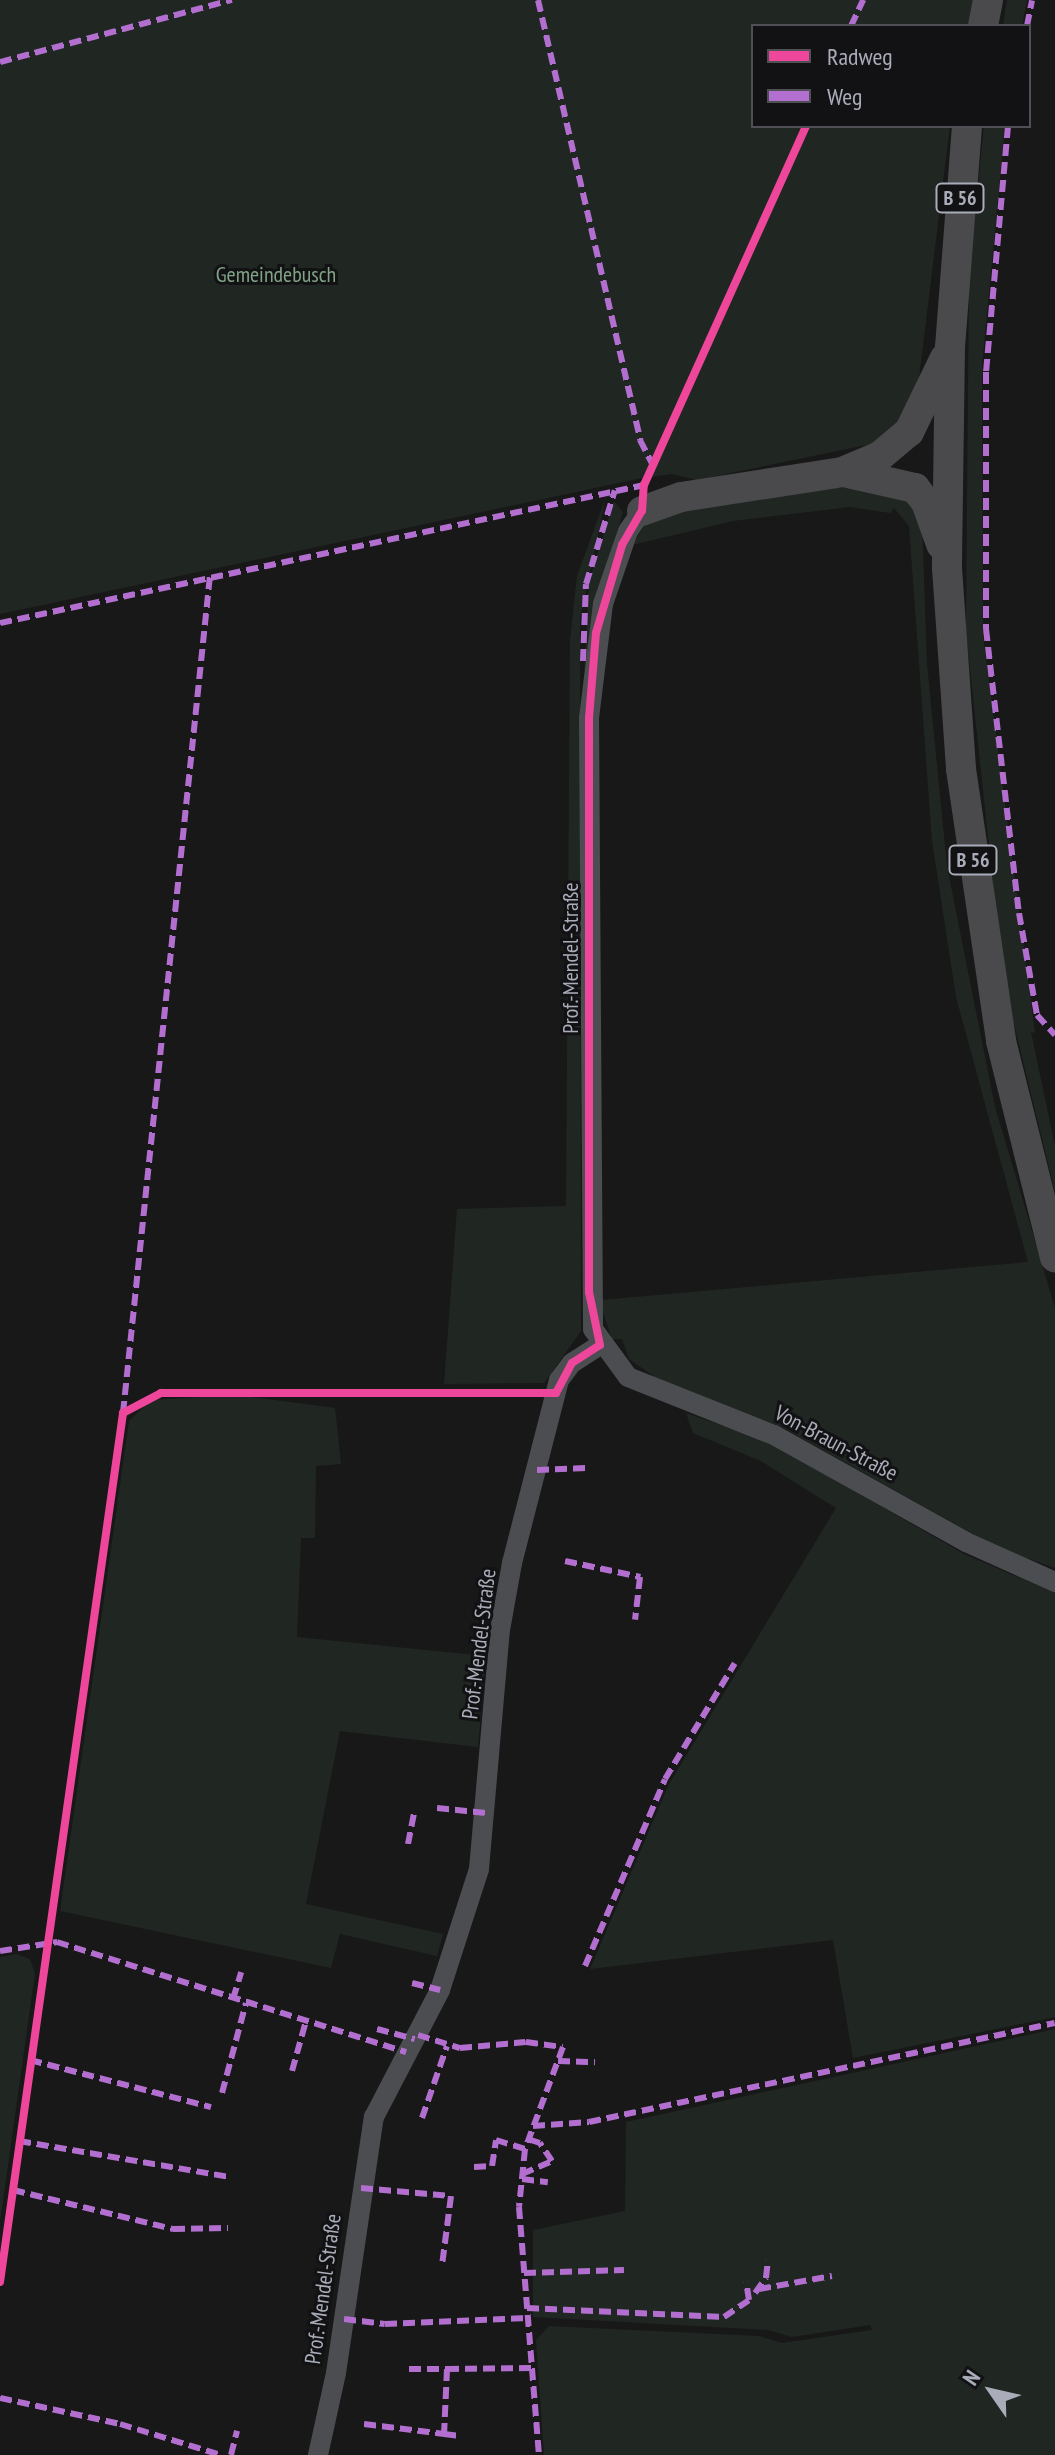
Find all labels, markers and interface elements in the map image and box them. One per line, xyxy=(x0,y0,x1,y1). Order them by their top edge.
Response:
legend xyxy=(751,24,1031,128)
text: Radweg xyxy=(827,41,893,72)
text: Weg xyxy=(827,81,862,112)
road number: B 56 xyxy=(934,182,986,214)
park label: Gemeindebusch xyxy=(216,262,336,288)
road number: B 56 xyxy=(947,844,999,876)
street label: Prof.-Mendel-Straße xyxy=(558,882,584,1034)
street label: Von-Braun-Straße xyxy=(770,1400,902,1486)
street label: Prof.-Mendel-Straße xyxy=(457,1567,501,1721)
street label: Prof.-Mendel-Straße xyxy=(299,2212,347,2366)
north arrow xyxy=(951,2351,1031,2431)
text: N xyxy=(956,2365,986,2390)

